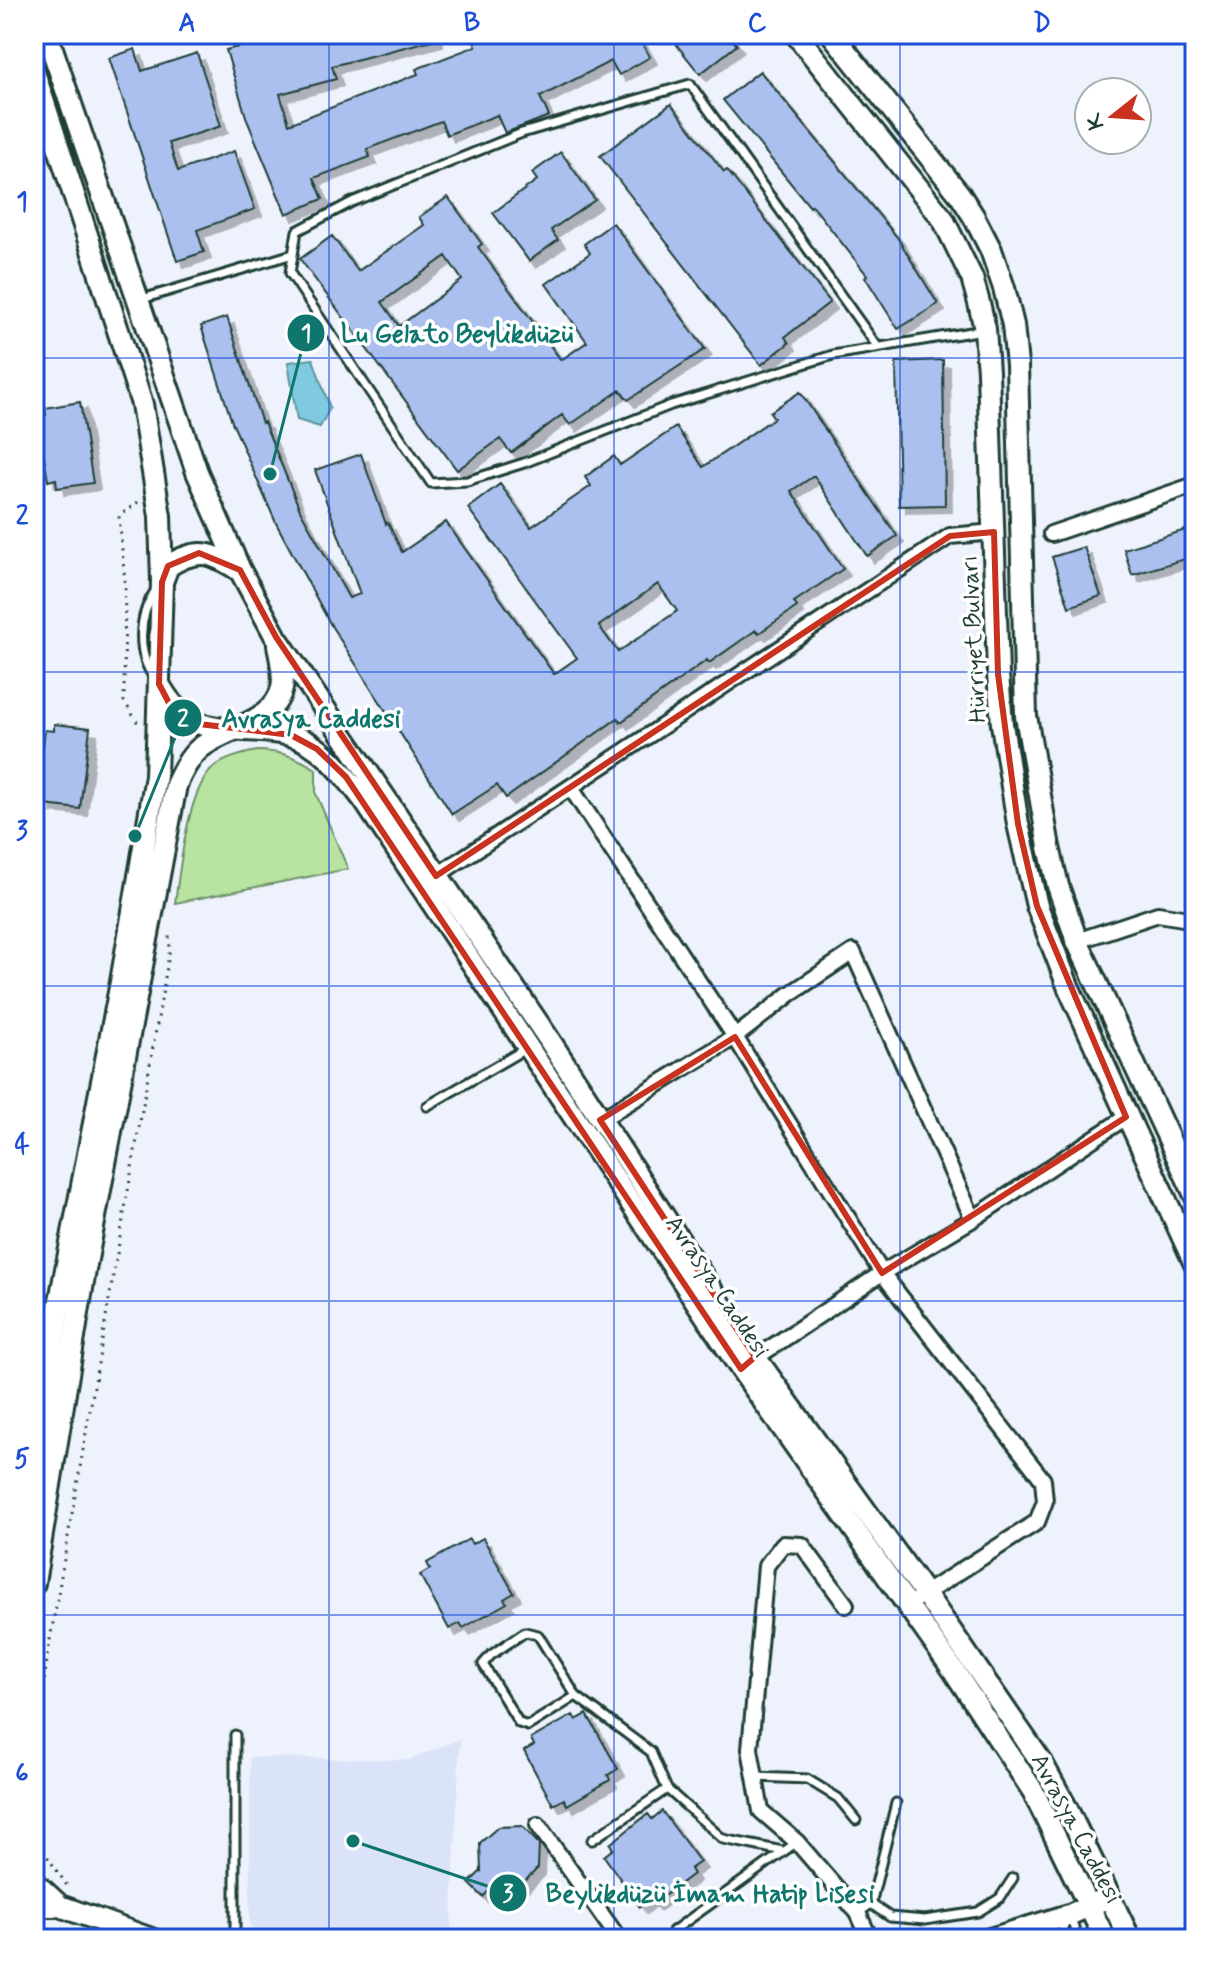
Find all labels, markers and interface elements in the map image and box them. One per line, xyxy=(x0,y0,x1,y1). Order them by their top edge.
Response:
text: A xyxy=(178,7,196,41)
text: B xyxy=(464,7,480,41)
text: C xyxy=(748,7,767,41)
text: D xyxy=(1033,7,1051,41)
north arrow xyxy=(1073,76,1153,156)
text: K xyxy=(1080,109,1111,133)
text: 1 xyxy=(16,186,28,220)
callout: Lu Gelato Beylikdüzü xyxy=(286,308,588,358)
text: Lu Gelato Beylikdüzü xyxy=(341,318,574,352)
text: 1 xyxy=(301,319,311,350)
text: 2 xyxy=(16,500,29,534)
street label: Hürriyet Bulvarı xyxy=(955,554,994,724)
callout: Avrasya Caddesi xyxy=(163,693,420,743)
text: Avrasya Caddesi xyxy=(221,703,401,737)
text: 2 xyxy=(177,704,189,735)
text: 3 xyxy=(16,815,28,849)
text: 4 xyxy=(14,1129,30,1163)
street label: Avrasya Caddesi xyxy=(658,1210,776,1364)
text: 5 xyxy=(14,1443,30,1477)
street label: Avrasya Caddesi xyxy=(1023,1748,1128,1909)
text: 6 xyxy=(15,1757,29,1791)
callout: Beylikdüzü İmam Hatip Lisesi xyxy=(488,1868,892,1918)
text: Beylikdüzü İmam Hatip Lisesi xyxy=(545,1878,875,1912)
text: 3 xyxy=(503,1879,514,1910)

